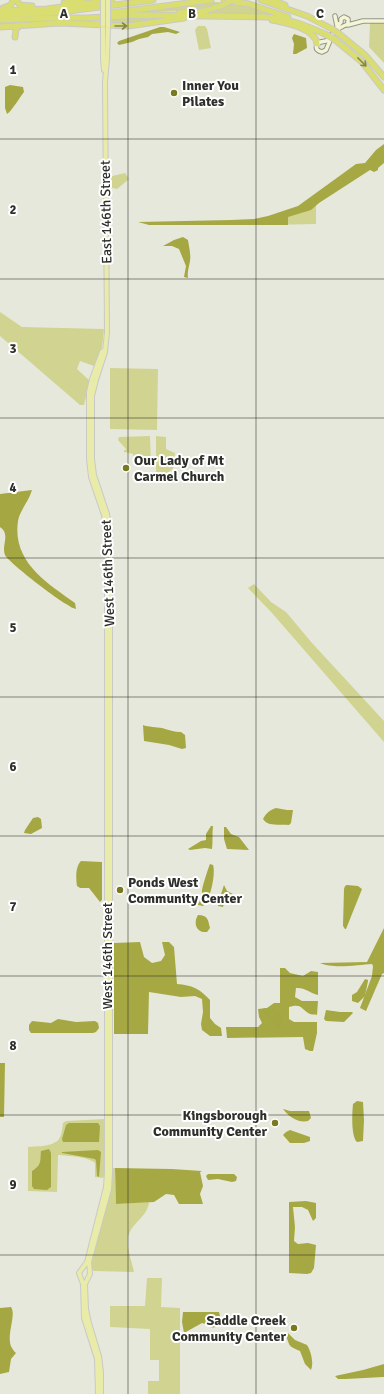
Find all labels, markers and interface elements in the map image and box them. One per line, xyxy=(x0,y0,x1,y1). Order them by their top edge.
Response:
text: A xyxy=(60,6,69,22)
text: B xyxy=(188,6,196,22)
text: C xyxy=(316,6,324,22)
one-way arrow xyxy=(114,22,127,30)
one-way arrow xyxy=(357,57,366,67)
text: 1 xyxy=(9,62,17,78)
place label: Inner You Pilates xyxy=(182,77,239,110)
marker: Inner You Pilates xyxy=(169,88,179,98)
street label: East 146th Street xyxy=(97,160,115,264)
text: 2 xyxy=(9,202,17,218)
text: 3 xyxy=(9,341,17,357)
place label: Our Lady of Mt Carmel Church xyxy=(134,452,225,485)
marker: Our Lady of Mt Carmel Church xyxy=(121,463,131,473)
text: 4 xyxy=(9,480,17,496)
street label: West 146th Street xyxy=(98,519,118,627)
text: 5 xyxy=(9,620,17,636)
text: 6 xyxy=(9,759,17,775)
place label: Ponds West Community Center xyxy=(128,874,242,907)
marker: Ponds West Community Center xyxy=(115,885,125,895)
text: 7 xyxy=(9,899,17,915)
street label: West 146th Street xyxy=(99,902,116,1010)
text: 8 xyxy=(9,1038,17,1054)
place label: Kingsborough Community Center xyxy=(153,1107,267,1140)
marker: Kingsborough Community Center xyxy=(270,1118,280,1128)
text: 9 xyxy=(9,1177,17,1193)
place label: Saddle Creek Community Center xyxy=(172,1312,287,1345)
marker: Saddle Creek Community Center xyxy=(289,1323,299,1333)

